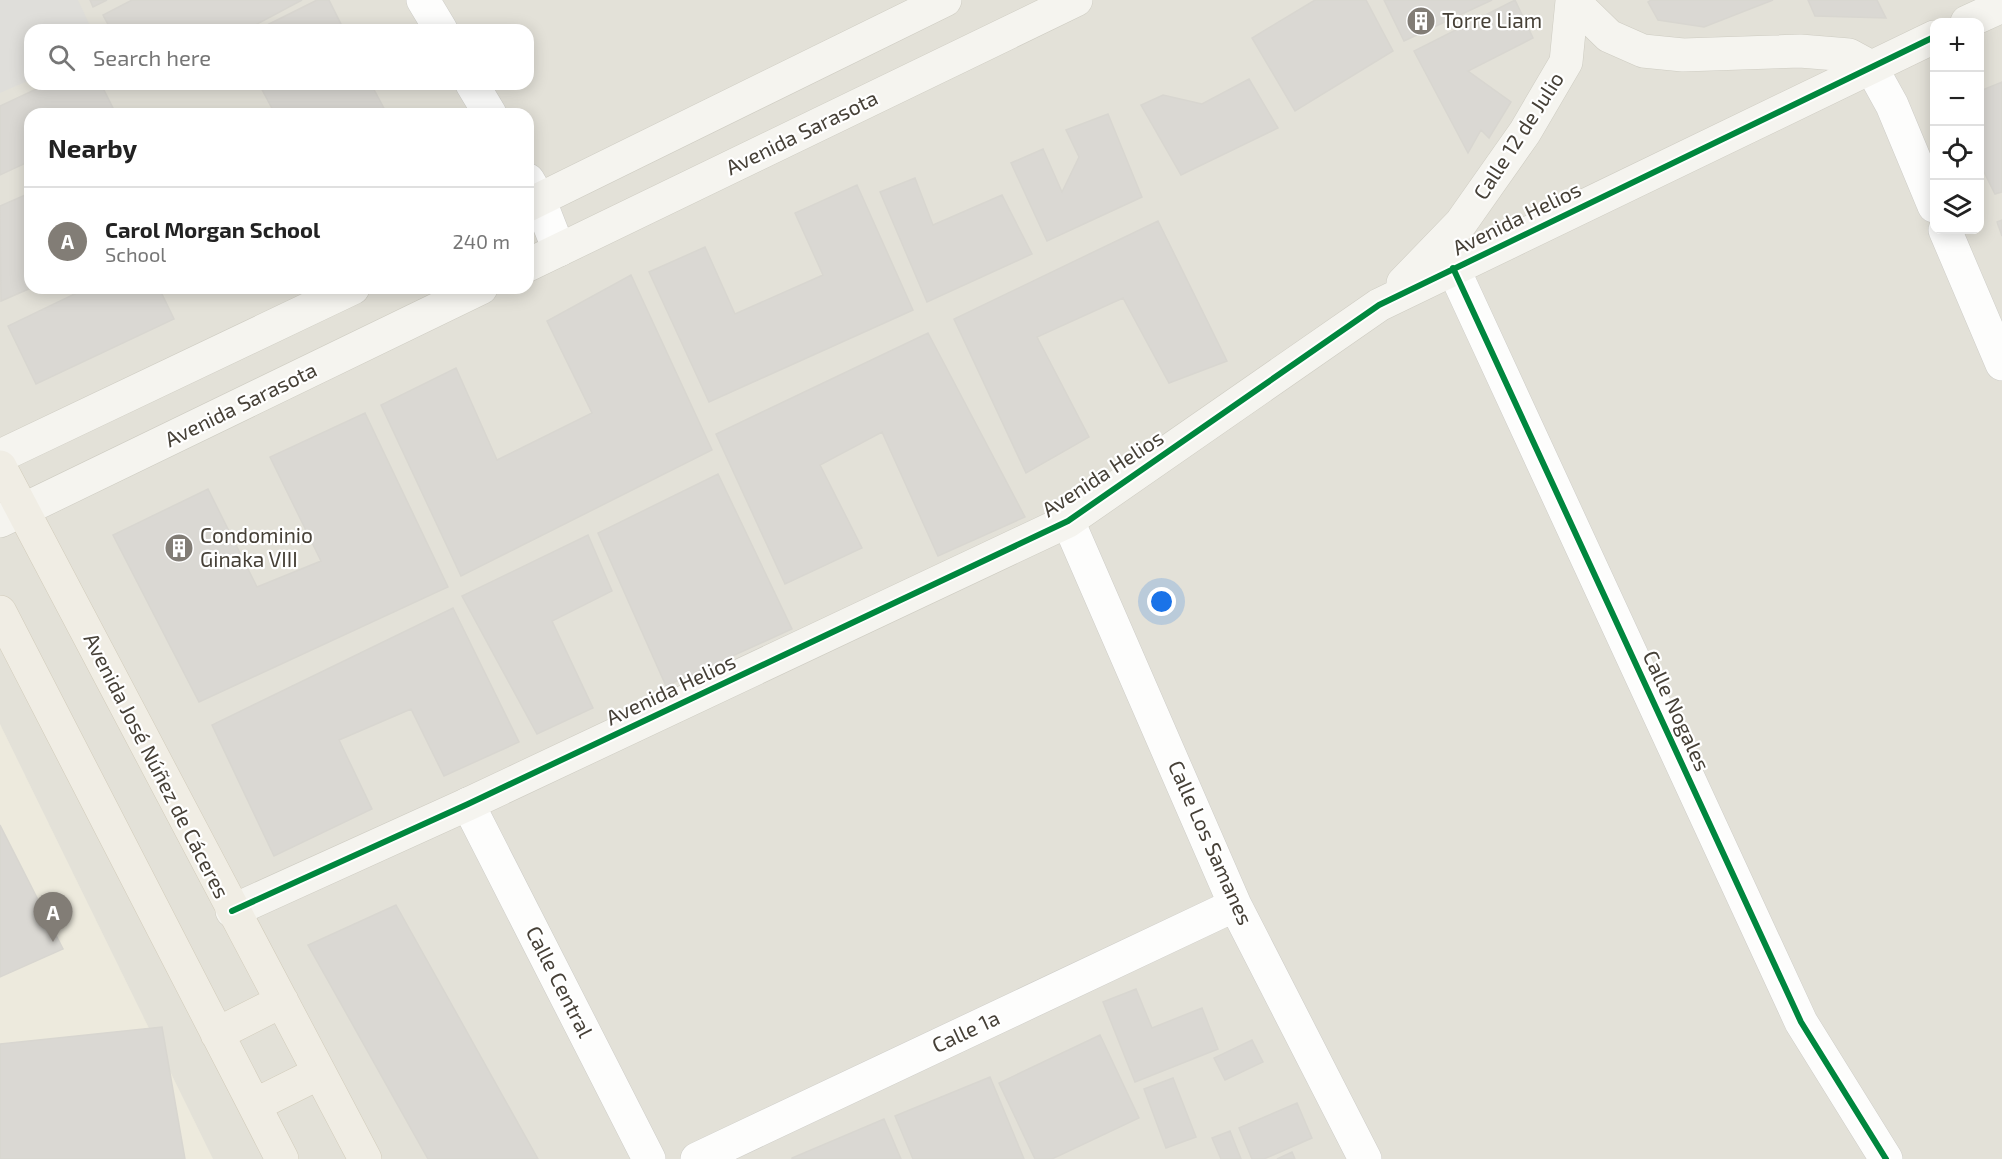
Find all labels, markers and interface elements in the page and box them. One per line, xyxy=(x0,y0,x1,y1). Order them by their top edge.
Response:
building icon: Torre Liam xyxy=(1405,5,1437,37)
place label: Torre Liam xyxy=(1442,7,1542,32)
map controls xyxy=(1930,18,1984,234)
button: + xyxy=(1930,18,1984,72)
search box xyxy=(24,24,534,90)
icon: search xyxy=(45,41,78,74)
text: Search here xyxy=(93,44,211,70)
street label: Calle 12 de Julio xyxy=(1467,67,1568,204)
button: − xyxy=(1930,72,1984,126)
street label: Avenida Sarasota xyxy=(721,84,881,179)
button: locate xyxy=(1930,126,1984,180)
text: Nearby xyxy=(48,132,137,163)
street label: Avenida Helios xyxy=(1448,176,1585,260)
button: layers xyxy=(1930,180,1984,234)
text: Carol Morgan School xyxy=(105,216,320,242)
text: A xyxy=(61,229,74,253)
text: 240 m xyxy=(452,229,510,253)
text: School xyxy=(105,242,166,266)
street label: Avenida Sarasota xyxy=(160,356,320,451)
street label: Avenida Helios xyxy=(1037,424,1168,521)
place label: Condominio Ginaka VIII xyxy=(200,522,313,571)
building icon: Condominio Ginaka VIII xyxy=(163,532,195,564)
your location xyxy=(1147,587,1176,616)
street label: Avenida José Núñez de Cáceres xyxy=(79,628,235,902)
street label: Calle Nogales xyxy=(1639,646,1716,775)
street label: Avenida Helios xyxy=(602,648,739,730)
street label: Calle Los Samanes xyxy=(1164,756,1259,928)
pin: A xyxy=(34,892,72,942)
street label: Calle Central xyxy=(522,921,599,1042)
street label: Calle 1a xyxy=(928,1004,1003,1057)

